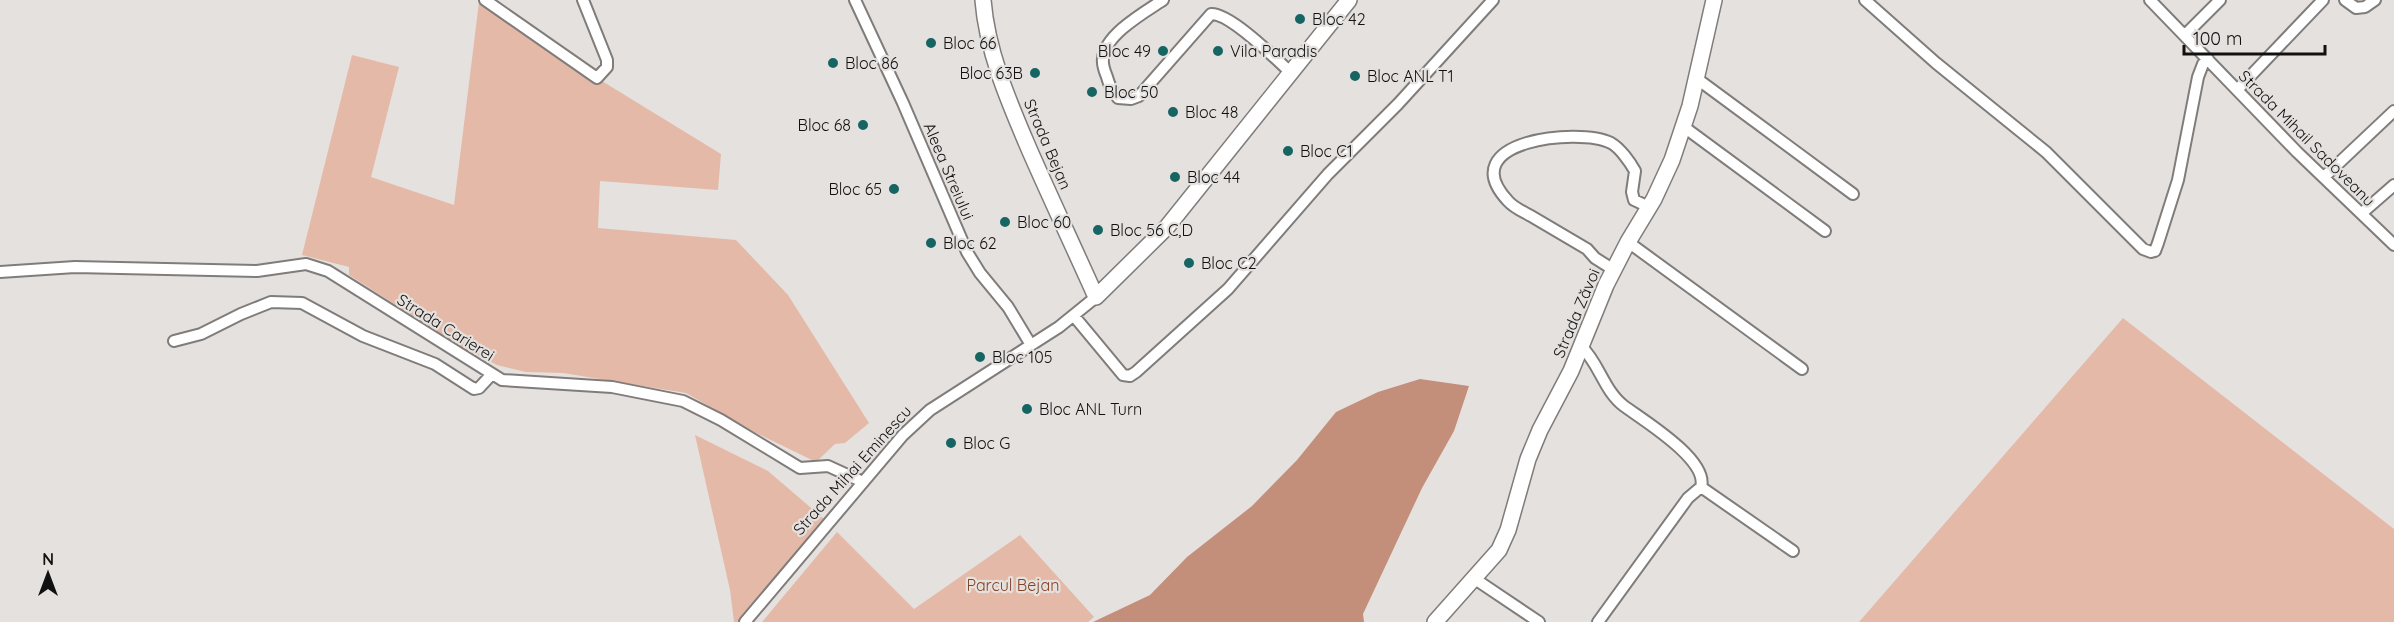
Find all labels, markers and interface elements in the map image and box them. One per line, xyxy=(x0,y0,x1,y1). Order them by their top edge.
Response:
place label: Bloc 42 xyxy=(1312,9,1366,29)
marker: Bloc 42 xyxy=(1293,12,1307,26)
scale bar xyxy=(2184,18,2325,56)
text: 100 m xyxy=(2193,27,2242,50)
place label: Bloc 66 xyxy=(943,33,997,53)
marker: Bloc 66 xyxy=(924,36,938,50)
place label: Bloc 49 xyxy=(1098,41,1151,61)
place label: Vila Paradis xyxy=(1230,41,1317,61)
marker: Bloc 49 xyxy=(1156,44,1170,58)
marker: Vila Paradis xyxy=(1211,44,1225,58)
place label: Bloc 86 xyxy=(845,53,899,73)
marker: Bloc 86 xyxy=(826,56,840,70)
place label: Bloc 63B xyxy=(959,63,1023,83)
marker: Bloc 63B xyxy=(1028,66,1042,80)
place label: Bloc ANL T1 xyxy=(1367,66,1454,86)
street label: Strada Mihail Sadoveanu xyxy=(2235,66,2379,210)
marker: Bloc ANL T1 xyxy=(1348,69,1362,83)
place label: Bloc 50 xyxy=(1104,82,1158,102)
marker: Bloc 50 xyxy=(1085,85,1099,99)
street label: Strada Bejan xyxy=(1020,96,1076,192)
place label: Bloc 48 xyxy=(1185,102,1238,122)
marker: Bloc 48 xyxy=(1166,105,1180,119)
place label: Bloc 68 xyxy=(798,115,851,135)
marker: Bloc 68 xyxy=(856,118,870,132)
street label: Aleea Streiului xyxy=(919,119,979,223)
place label: Bloc C1 xyxy=(1300,141,1353,161)
marker: Bloc C1 xyxy=(1281,144,1295,158)
place label: Bloc 44 xyxy=(1187,167,1240,187)
marker: Bloc 44 xyxy=(1168,170,1182,184)
place label: Bloc 65 xyxy=(828,179,882,199)
marker: Bloc 65 xyxy=(887,182,901,196)
place label: Bloc 60 xyxy=(1017,212,1071,232)
marker: Bloc 60 xyxy=(998,215,1012,229)
place label: Bloc 56 C,D xyxy=(1110,220,1193,240)
marker: Bloc 56 C,D xyxy=(1091,223,1105,237)
place label: Bloc 62 xyxy=(943,233,997,253)
marker: Bloc 62 xyxy=(924,236,938,250)
place label: Bloc C2 xyxy=(1201,253,1257,273)
marker: Bloc C2 xyxy=(1182,256,1196,270)
street label: Strada Zăvoi xyxy=(1548,265,1604,361)
street label: Strada Carierei xyxy=(394,289,498,365)
place label: Bloc 105 xyxy=(992,347,1052,367)
marker: Bloc 105 xyxy=(973,350,987,364)
place label: Bloc ANL Turn xyxy=(1039,399,1142,419)
street label: Strada Mihai Eminescu xyxy=(789,401,915,539)
marker: Bloc ANL Turn xyxy=(1020,402,1034,416)
place label: Bloc G xyxy=(963,433,1010,453)
marker: Bloc G xyxy=(944,436,958,450)
north arrow xyxy=(18,544,78,604)
text: N xyxy=(42,549,54,569)
park label: Parcul Bejan xyxy=(966,575,1060,595)

